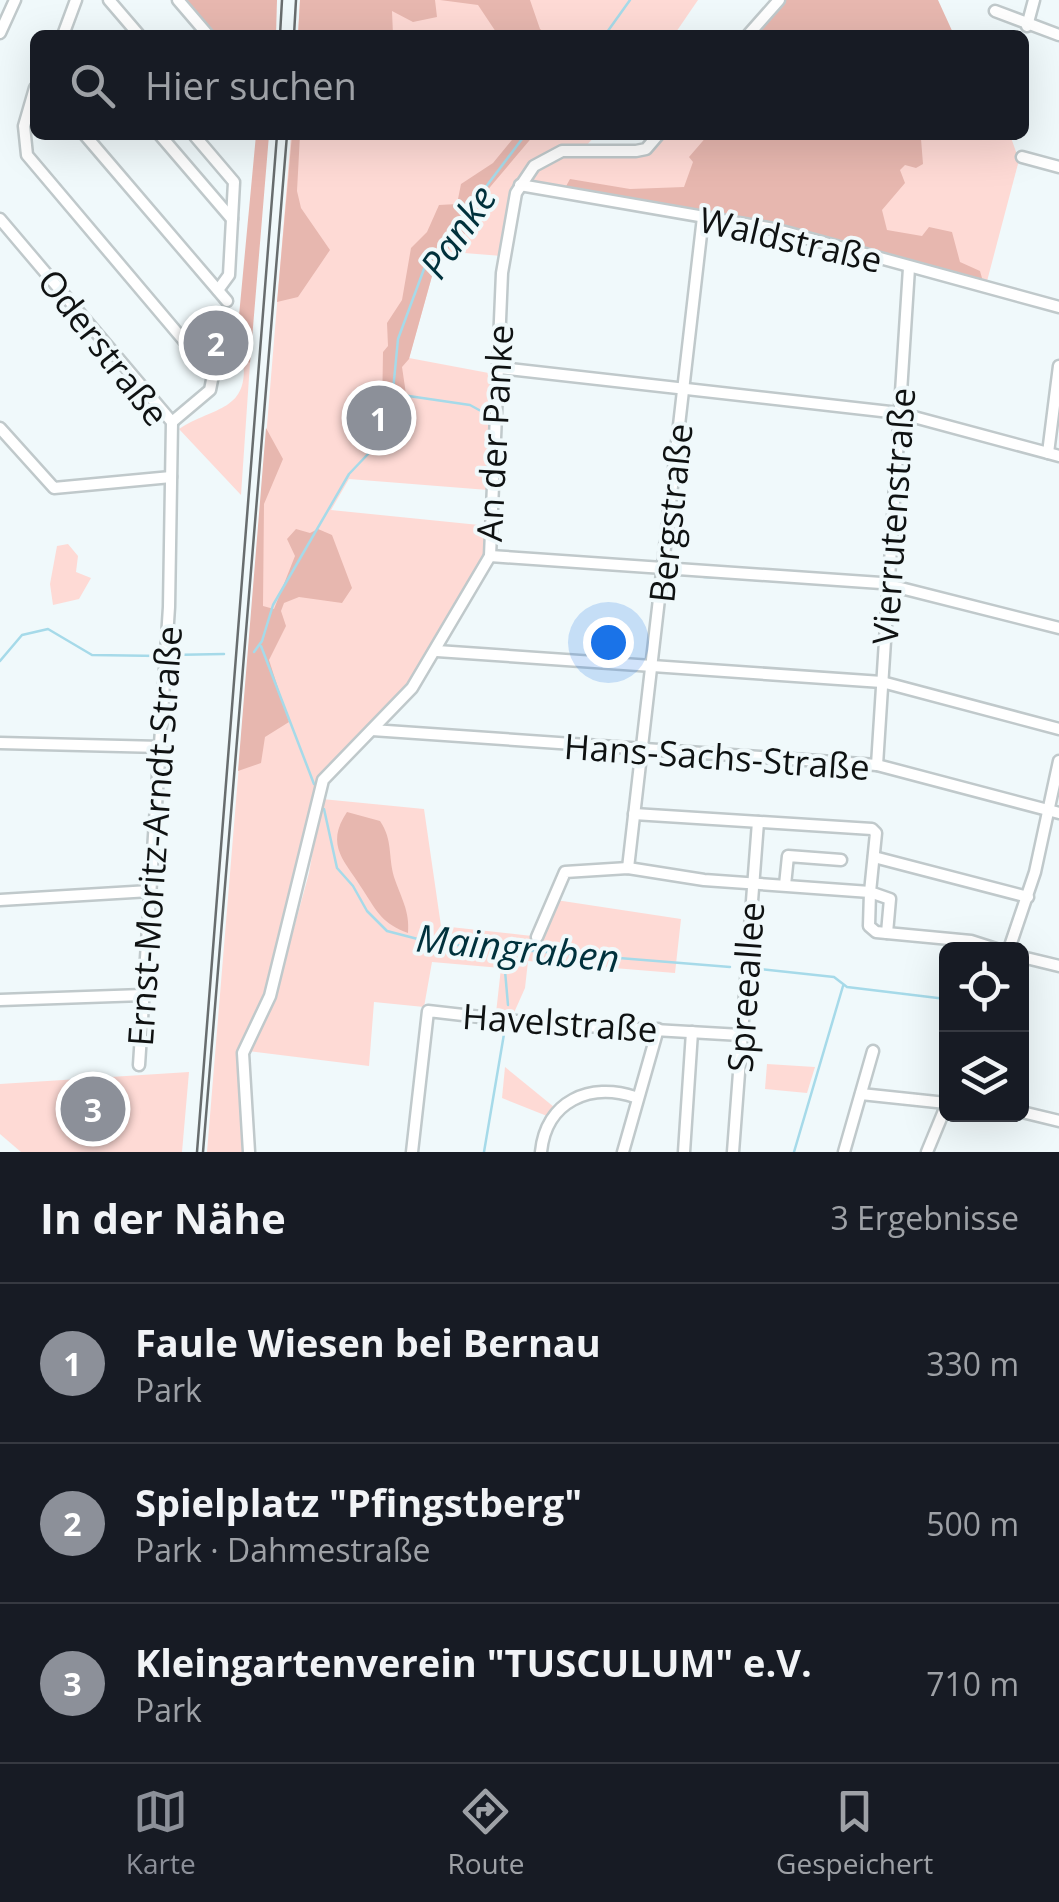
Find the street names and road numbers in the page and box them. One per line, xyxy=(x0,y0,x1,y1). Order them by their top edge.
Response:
street label: Waldstraße xyxy=(695,195,887,283)
street label: Oderstraße xyxy=(28,259,180,435)
street label: An der Panke xyxy=(465,323,523,543)
street label: Vierrutenstraße xyxy=(861,386,925,646)
street label: Bergstraße xyxy=(637,421,703,605)
street label: Ernst-Moritz-Arndt-Straße xyxy=(116,624,192,1048)
street label: Hans-Sachs-Straße xyxy=(563,722,871,790)
street label: Spreeallee xyxy=(716,900,774,1074)
street label: Havelstraße xyxy=(461,992,659,1052)

